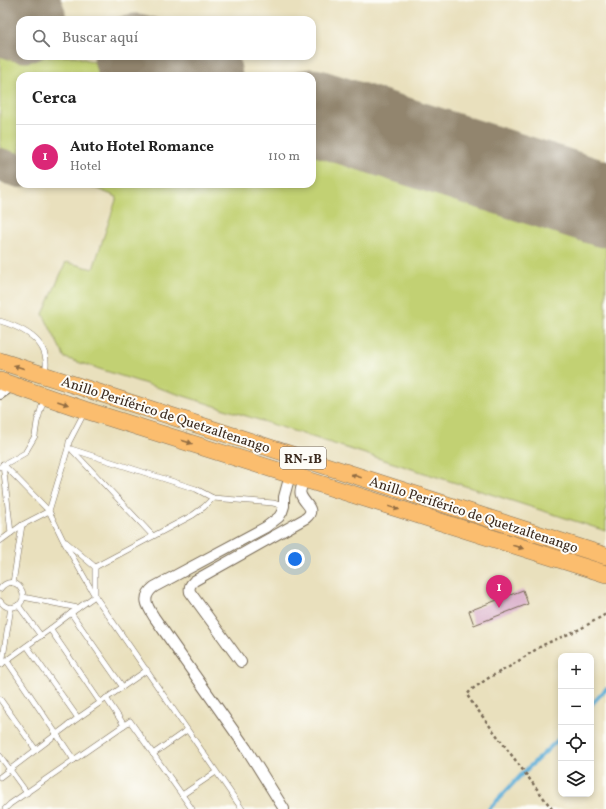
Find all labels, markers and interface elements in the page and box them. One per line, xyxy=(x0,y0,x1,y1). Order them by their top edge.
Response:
search box xyxy=(16,16,316,60)
icon: search xyxy=(30,27,52,49)
text: Buscar aquí xyxy=(62,28,138,49)
text: Cerca xyxy=(32,87,77,110)
text: Auto Hotel Romance xyxy=(70,137,214,158)
text: 1 xyxy=(42,148,48,166)
text: 110 m xyxy=(268,148,300,166)
text: Hotel xyxy=(70,158,101,176)
one-way arrow xyxy=(13,364,25,370)
street label: Anillo Periférico de Quetzaltenango xyxy=(59,373,272,458)
one-way arrow xyxy=(58,400,70,406)
one-way arrow xyxy=(182,439,194,445)
road number: RN-1B xyxy=(280,447,326,469)
one-way arrow xyxy=(349,472,361,478)
street label: Anillo Periférico de Quetzaltenango xyxy=(367,473,580,558)
one-way arrow xyxy=(388,505,400,511)
one-way arrow xyxy=(512,544,524,550)
your location xyxy=(285,549,305,569)
pin: 1 xyxy=(486,575,512,608)
map controls xyxy=(558,653,594,797)
button: + xyxy=(558,653,594,689)
button: − xyxy=(558,689,594,725)
button: locate xyxy=(558,725,594,761)
button: layers xyxy=(558,761,594,797)

